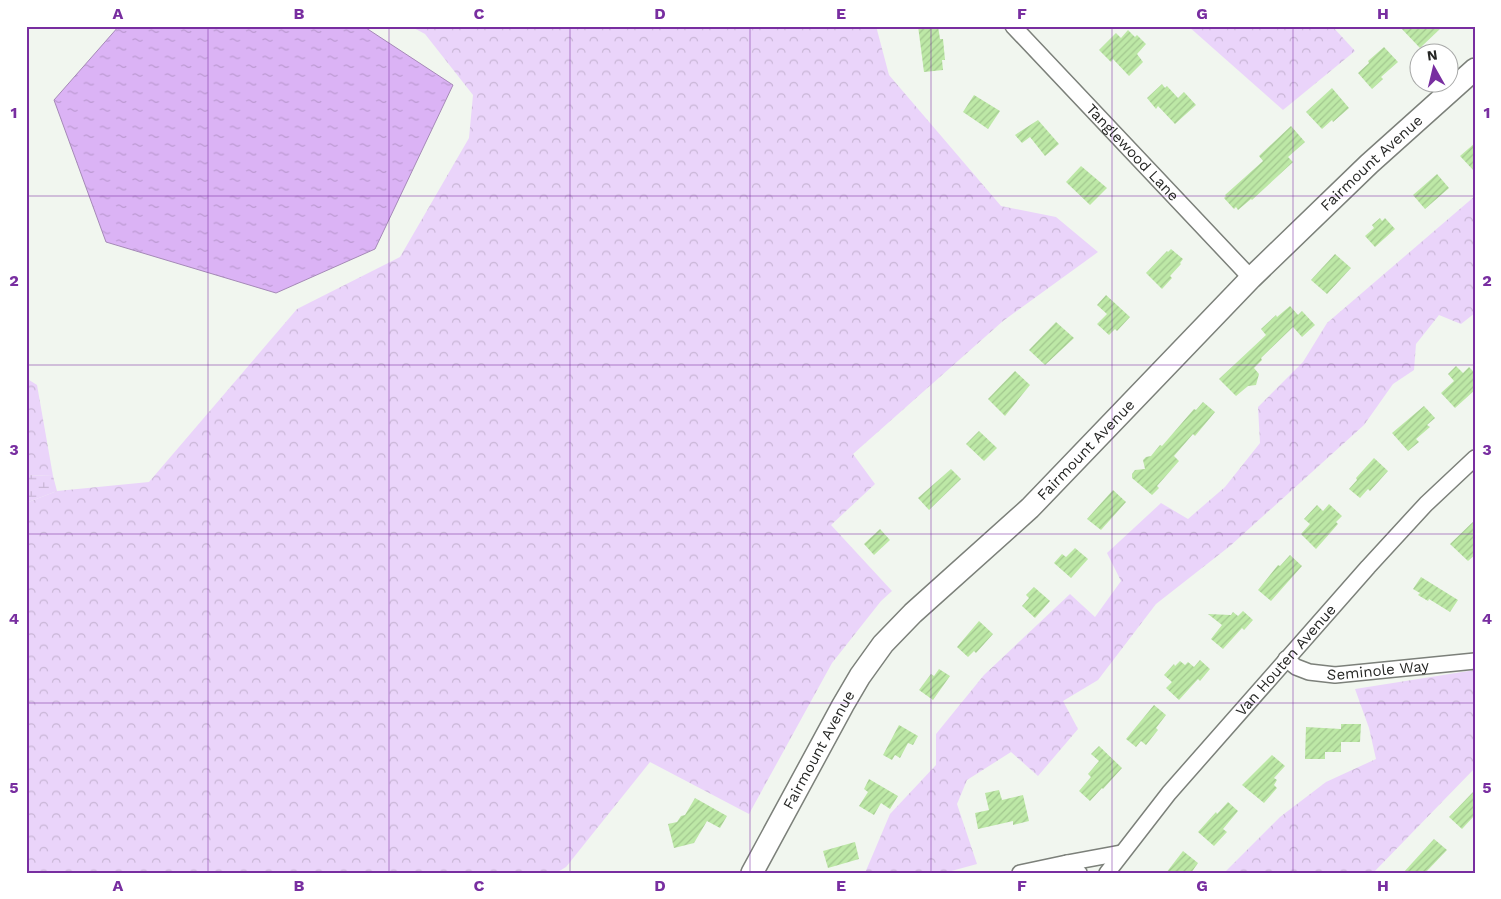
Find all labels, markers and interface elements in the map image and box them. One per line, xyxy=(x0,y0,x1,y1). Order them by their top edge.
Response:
text: A xyxy=(113,4,124,23)
text: B xyxy=(294,4,305,23)
text: C xyxy=(474,4,485,23)
text: D xyxy=(654,4,666,23)
text: E xyxy=(836,4,846,23)
text: F xyxy=(1017,4,1027,23)
text: G xyxy=(1196,4,1208,23)
text: H xyxy=(1377,4,1389,23)
north arrow xyxy=(1408,42,1458,92)
text: N xyxy=(1426,46,1438,64)
street label: Tanglewood Lane xyxy=(1082,100,1183,205)
text: 1 xyxy=(11,103,17,122)
text: 1 xyxy=(1484,103,1490,122)
street label: Fairmount Avenue xyxy=(1317,111,1426,215)
text: 2 xyxy=(9,271,19,290)
text: 2 xyxy=(1482,271,1492,290)
street label: Fairmount Avenue xyxy=(1033,396,1138,504)
text: 3 xyxy=(9,440,19,459)
text: 3 xyxy=(1482,440,1492,459)
street label: Van Houten Avenue xyxy=(1232,601,1340,720)
text: 4 xyxy=(9,609,19,628)
text: 4 xyxy=(1482,609,1492,628)
street label: Seminole Way xyxy=(1326,657,1430,684)
street label: Fairmount Avenue xyxy=(779,687,858,813)
text: 5 xyxy=(9,778,19,797)
text: 5 xyxy=(1482,778,1492,797)
text: A xyxy=(113,876,124,895)
text: B xyxy=(294,876,305,895)
text: C xyxy=(474,876,485,895)
text: D xyxy=(654,876,666,895)
text: E xyxy=(836,876,846,895)
text: F xyxy=(1017,876,1027,895)
text: G xyxy=(1196,876,1208,895)
text: H xyxy=(1377,876,1389,895)

